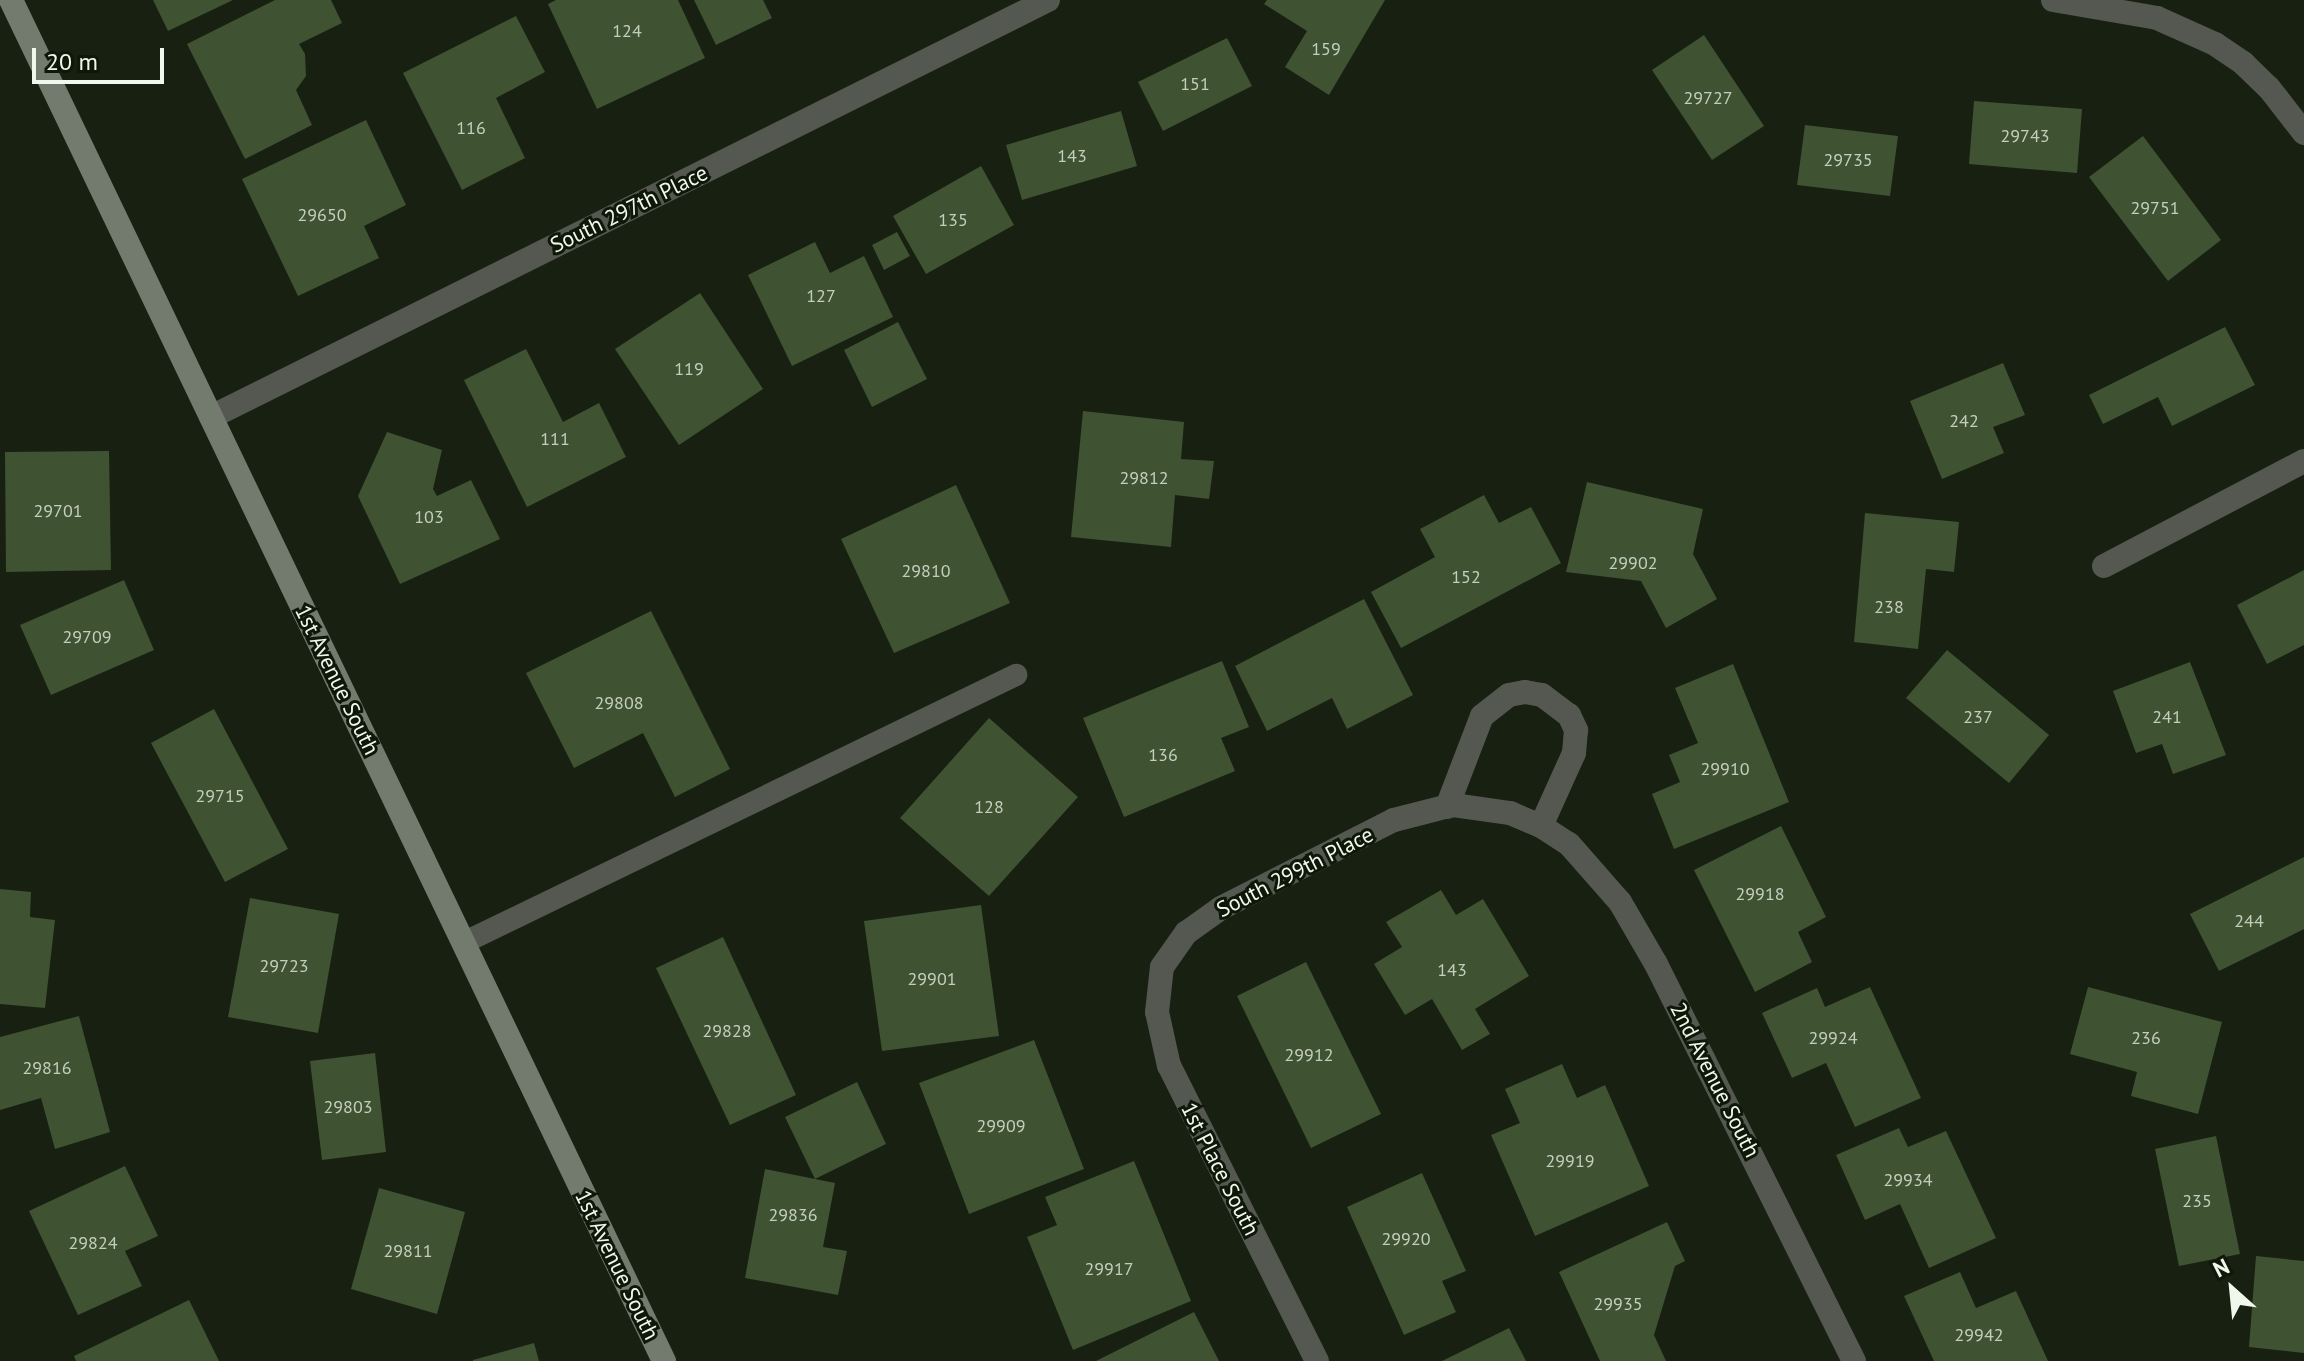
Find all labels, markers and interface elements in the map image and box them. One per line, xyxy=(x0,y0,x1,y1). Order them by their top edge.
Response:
house number: 124 xyxy=(612,20,642,42)
scale bar xyxy=(36,32,168,82)
house number: 159 xyxy=(1311,38,1341,60)
text: 20 m xyxy=(46,46,98,77)
house number: 151 xyxy=(1180,73,1210,95)
house number: 29727 xyxy=(1683,87,1733,109)
house number: 116 xyxy=(456,117,486,139)
house number: 29743 xyxy=(2000,125,2050,147)
house number: 143 xyxy=(1057,145,1087,167)
house number: 29735 xyxy=(1823,149,1873,171)
street label: South 297th Place xyxy=(546,159,712,259)
house number: 29751 xyxy=(2130,197,2180,219)
house number: 29650 xyxy=(297,204,347,226)
house number: 135 xyxy=(938,209,968,231)
house number: 127 xyxy=(806,285,836,307)
house number: 119 xyxy=(674,358,704,380)
house number: 242 xyxy=(1949,410,1979,432)
house number: 111 xyxy=(540,428,570,450)
house number: 29812 xyxy=(1119,467,1169,489)
house number: 29701 xyxy=(33,500,83,522)
house number: 103 xyxy=(414,506,444,528)
house number: 29902 xyxy=(1608,552,1658,574)
house number: 29810 xyxy=(901,560,951,582)
house number: 152 xyxy=(1451,566,1481,588)
house number: 238 xyxy=(1874,596,1904,618)
street label: 1st Avenue South xyxy=(289,601,385,759)
house number: 29709 xyxy=(62,626,112,648)
house number: 29808 xyxy=(594,692,644,714)
house number: 237 xyxy=(1963,706,1993,728)
house number: 241 xyxy=(2152,706,2182,728)
house number: 136 xyxy=(1148,744,1178,766)
house number: 29910 xyxy=(1700,758,1750,780)
house number: 29715 xyxy=(195,785,245,807)
house number: 128 xyxy=(974,796,1004,818)
street label: South 299th Place xyxy=(1212,821,1378,923)
house number: 29918 xyxy=(1735,883,1785,905)
house number: 244 xyxy=(2234,910,2264,932)
house number: 29723 xyxy=(259,955,309,977)
house number: 143 xyxy=(1437,959,1467,981)
house number: 29901 xyxy=(907,968,957,990)
street label: 2nd Avenue South xyxy=(1664,998,1766,1162)
house number: 29828 xyxy=(702,1020,752,1042)
house number: 29924 xyxy=(1808,1027,1858,1049)
house number: 236 xyxy=(2131,1027,2161,1049)
house number: 29912 xyxy=(1284,1044,1334,1066)
house number: 29816 xyxy=(22,1057,72,1079)
house number: 29803 xyxy=(323,1096,373,1118)
street label: 1st Place South xyxy=(1175,1098,1265,1240)
house number: 29909 xyxy=(976,1115,1026,1137)
house number: 29919 xyxy=(1545,1150,1595,1172)
house number: 29934 xyxy=(1883,1169,1933,1191)
street label: 1st Avenue South xyxy=(569,1186,665,1344)
house number: 235 xyxy=(2182,1190,2212,1212)
house number: 29836 xyxy=(768,1204,818,1226)
house number: 29920 xyxy=(1381,1228,1431,1250)
house number: 29824 xyxy=(68,1232,118,1254)
house number: 29811 xyxy=(383,1240,433,1262)
north arrow xyxy=(2192,1249,2272,1329)
text: N xyxy=(2208,1252,2234,1283)
house number: 29917 xyxy=(1084,1258,1134,1280)
house number: 29935 xyxy=(1593,1293,1643,1315)
house number: 29942 xyxy=(1954,1324,2004,1346)

